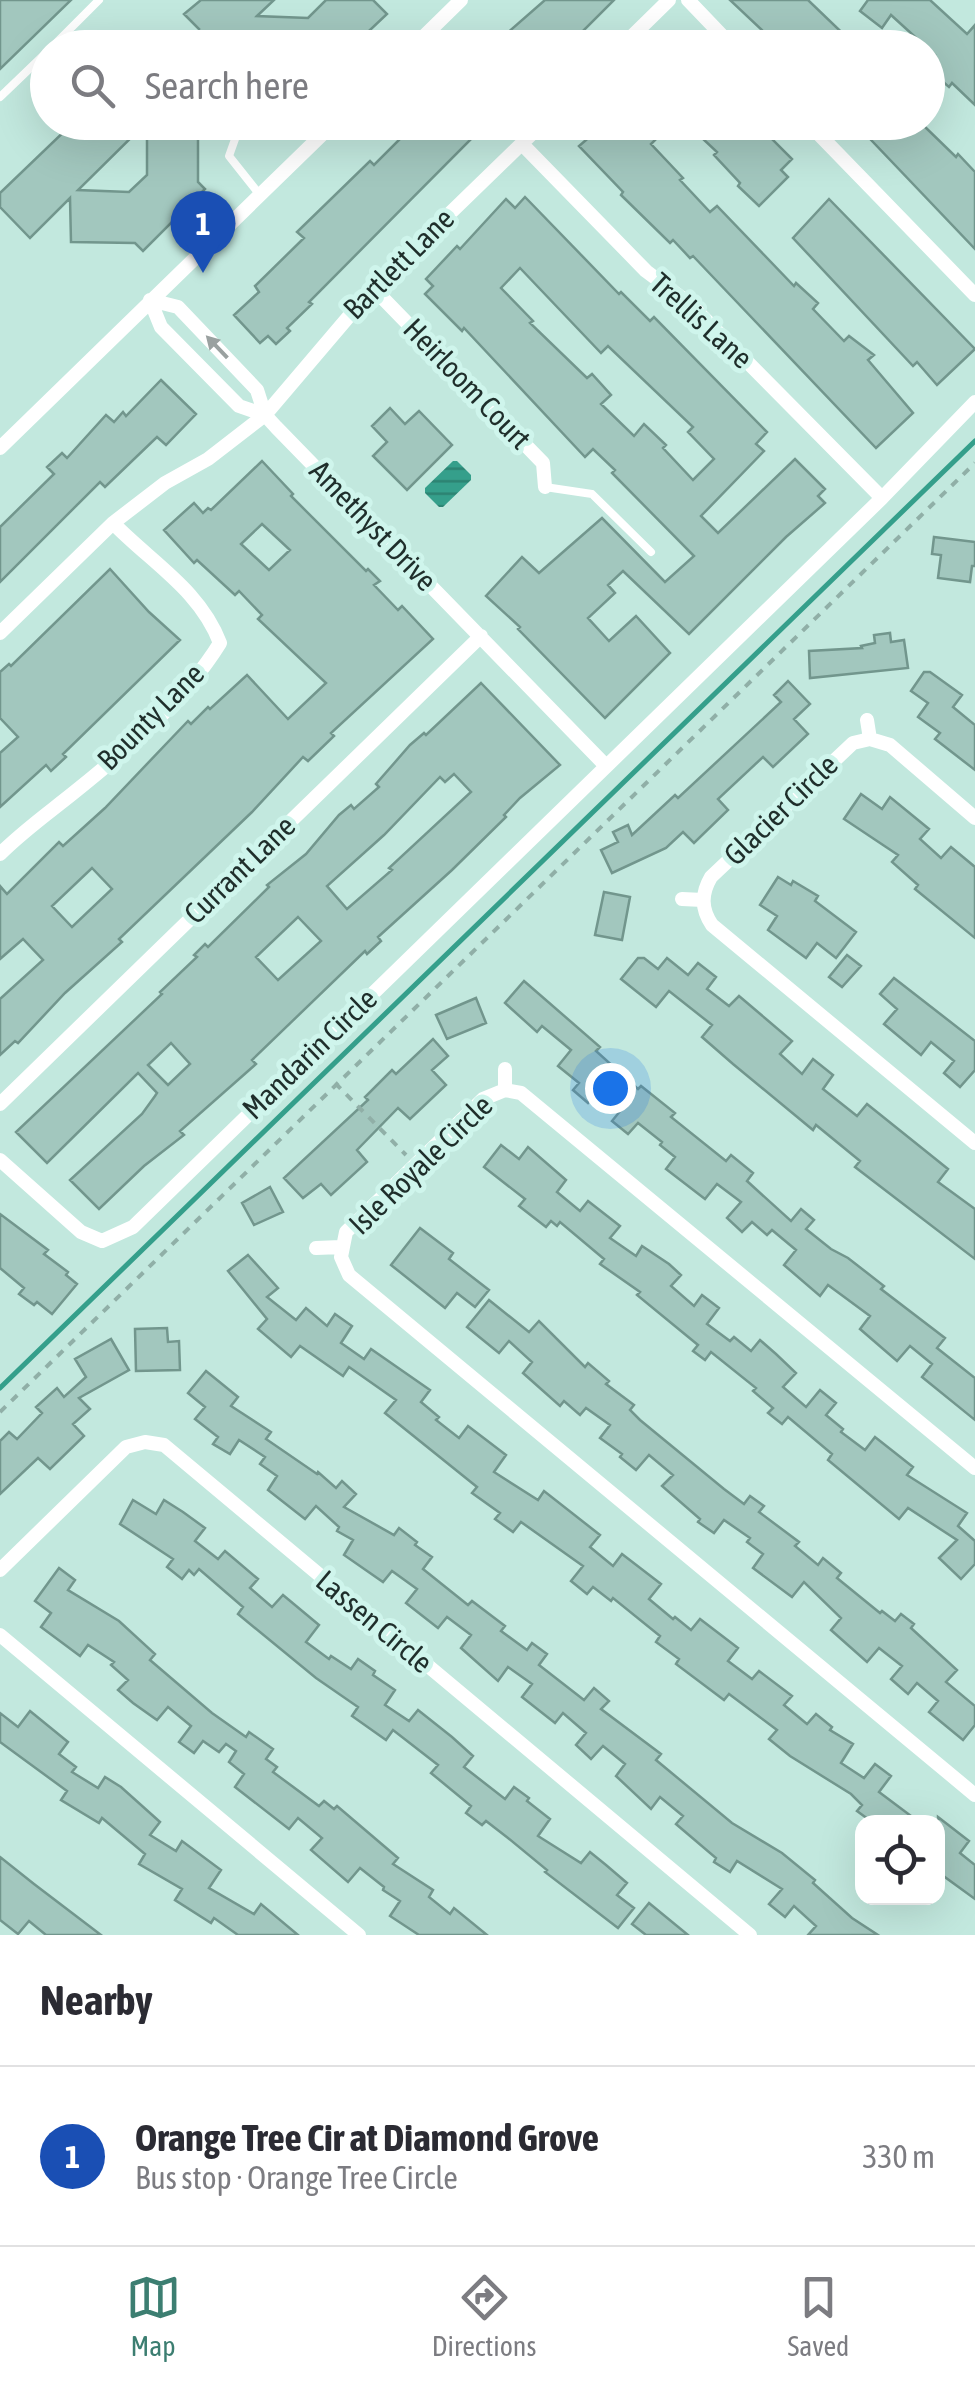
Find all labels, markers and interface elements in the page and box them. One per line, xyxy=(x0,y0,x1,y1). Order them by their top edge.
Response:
search box xyxy=(30,30,945,140)
icon: search xyxy=(65,58,120,113)
text: Search here xyxy=(145,64,309,107)
pin: 1 xyxy=(170,190,236,273)
street label: Bartlett Lane xyxy=(336,201,460,325)
street label: Trellis Lane xyxy=(644,266,760,375)
street label: Heirloom Court xyxy=(397,311,538,455)
one-way arrow xyxy=(206,336,229,360)
street label: Amethyst Drive xyxy=(303,453,444,597)
street label: Bounty Lane xyxy=(90,656,210,776)
street label: Glacier Circle xyxy=(717,747,844,872)
street label: Currant Lane xyxy=(177,808,301,930)
street label: Mandarin Circle xyxy=(235,981,383,1126)
your location xyxy=(585,1063,636,1114)
street label: Isle Royale Circle xyxy=(342,1088,499,1241)
street label: Lassen Circle xyxy=(310,1563,439,1679)
map controls xyxy=(855,1815,945,1905)
button: locate xyxy=(855,1815,945,1905)
text: Nearby xyxy=(40,1976,153,2024)
text: Orange Tree Cir at Diamond Grove xyxy=(135,2116,599,2159)
text: 1 xyxy=(65,2138,80,2175)
text: 330 m xyxy=(862,2138,935,2175)
text: Bus stop · Orange Tree Circle xyxy=(135,2159,458,2196)
tab: Map xyxy=(126,2270,181,2362)
tab: Directions xyxy=(432,2270,536,2362)
tab: Saved xyxy=(788,2270,849,2362)

